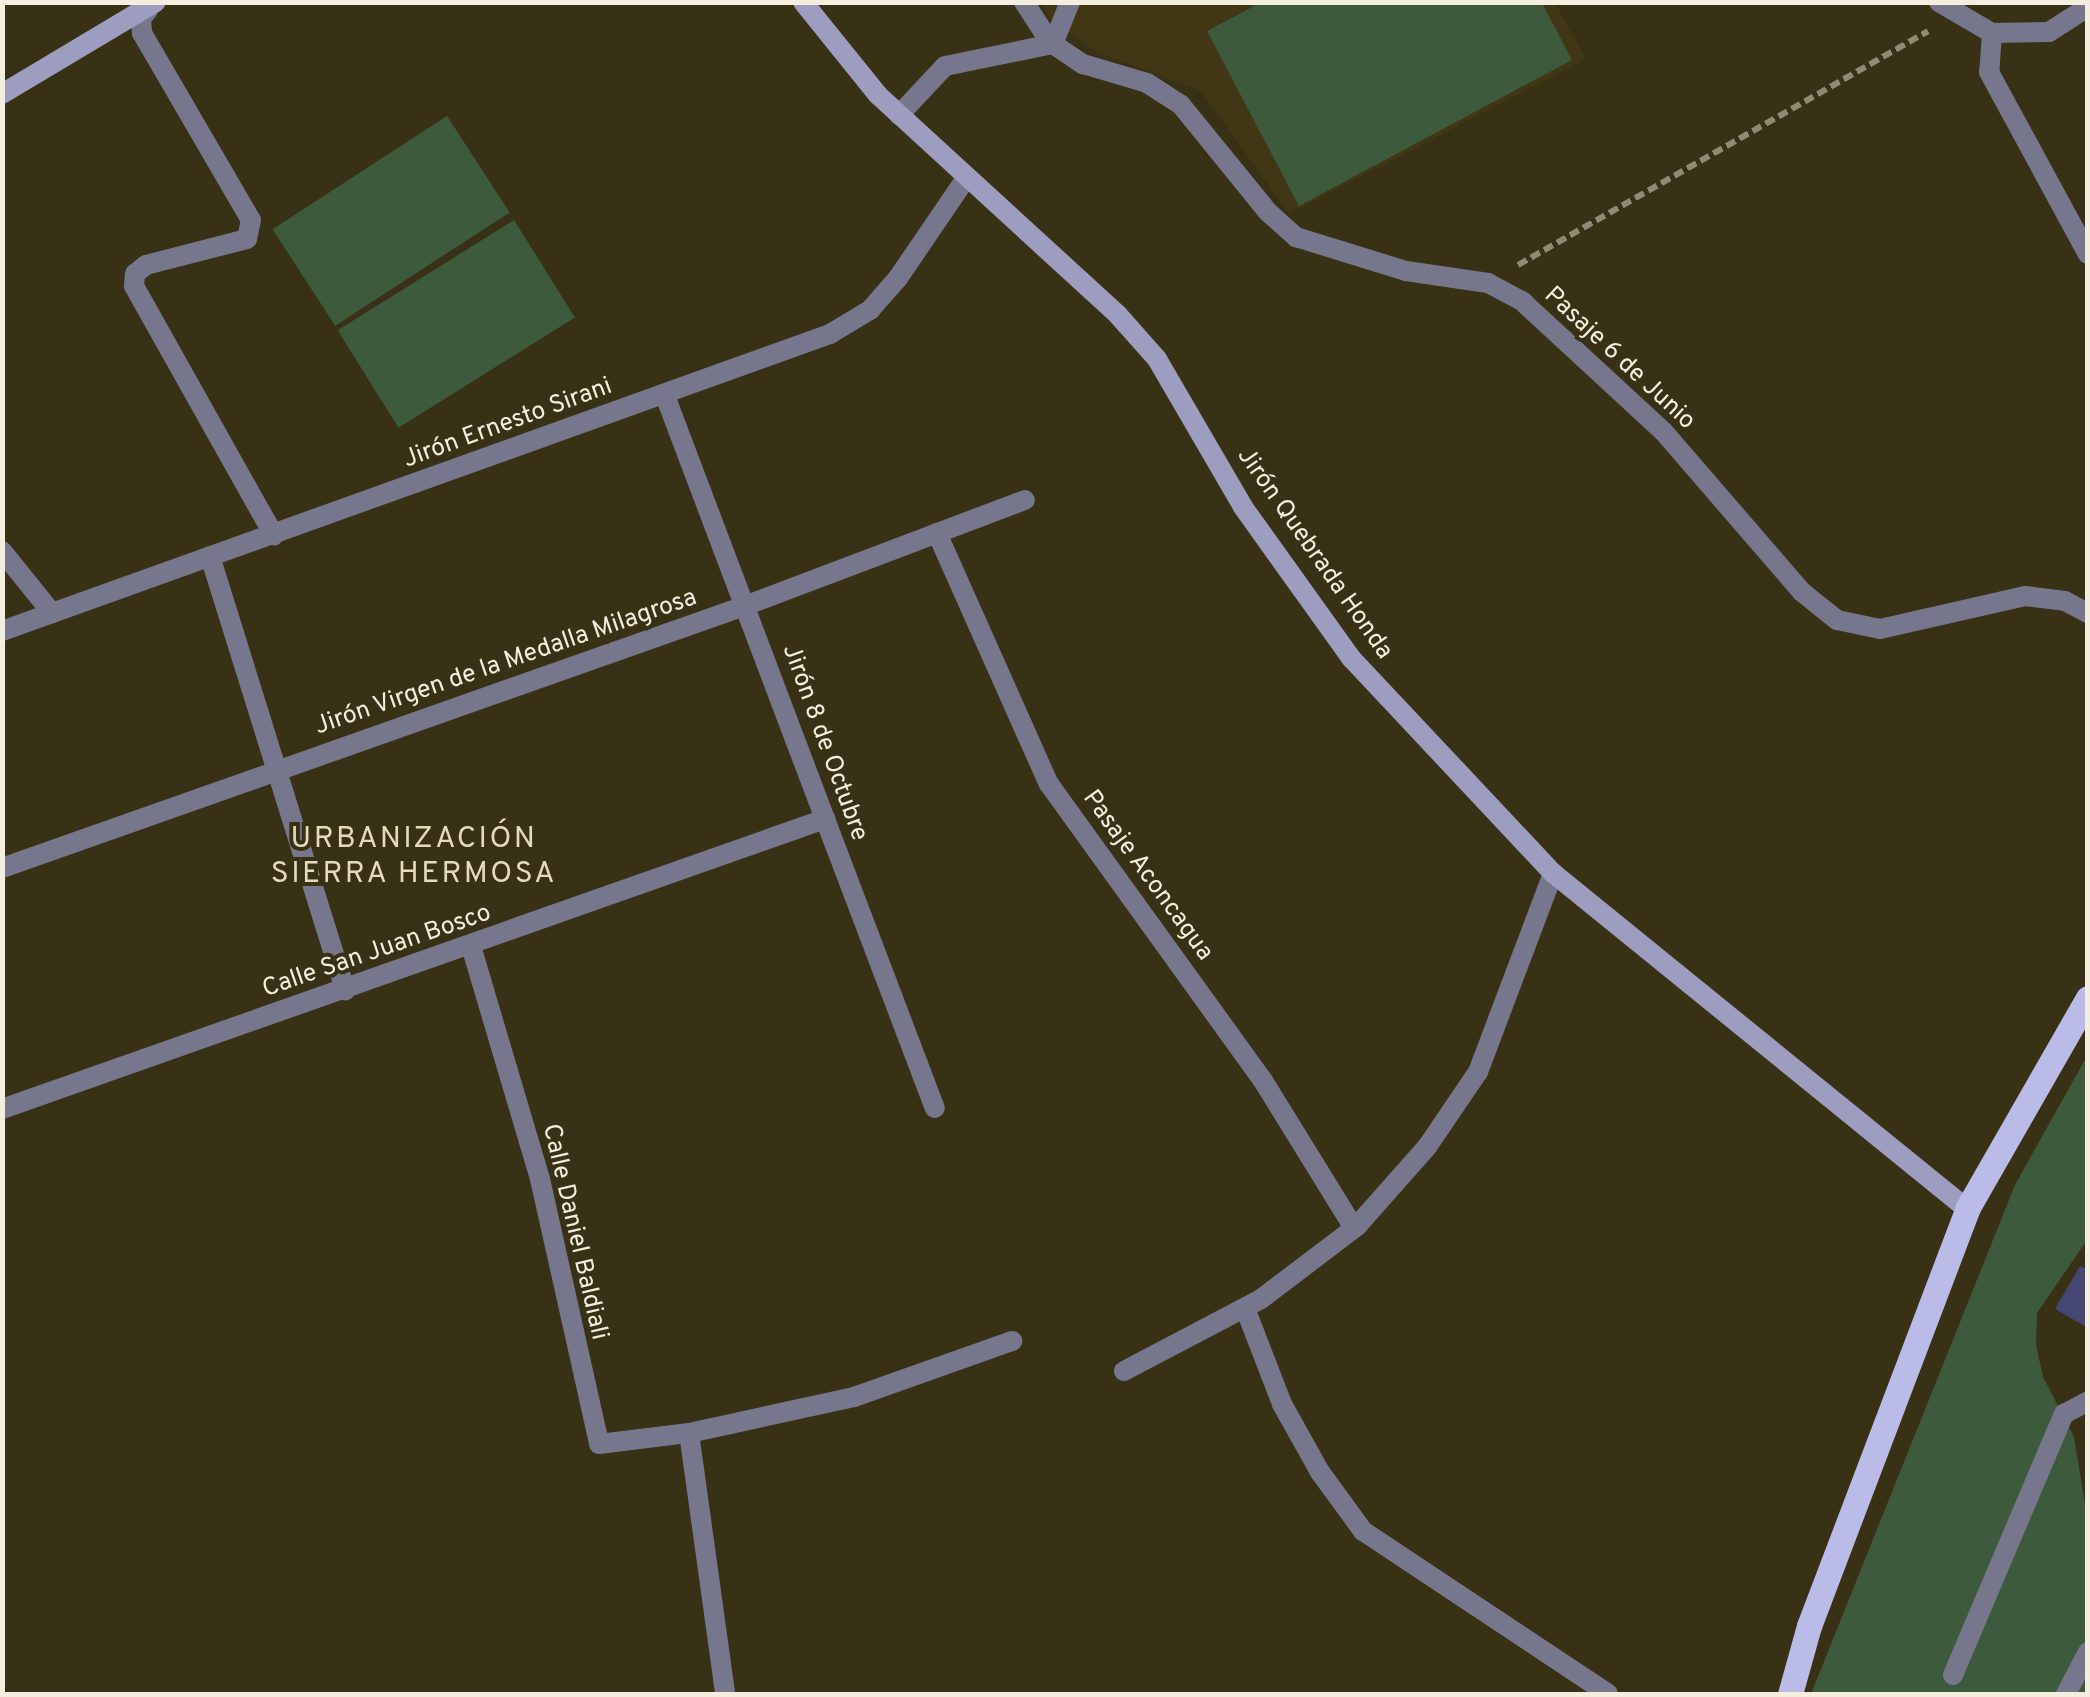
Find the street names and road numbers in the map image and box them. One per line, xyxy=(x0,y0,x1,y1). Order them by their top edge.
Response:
street label: Pasaje 6 de Junio xyxy=(1537,281,1701,437)
street label: Jirón Ernesto Sirani xyxy=(399,372,617,476)
street label: Jirón Quebrada Honda xyxy=(1230,442,1398,666)
street label: Jirón Virgen de la Medalla Milagrosa xyxy=(311,583,701,743)
street label: Jirón 8 de Octubre xyxy=(774,641,874,845)
street label: Pasaje Aconcagua xyxy=(1075,785,1219,967)
street label: Calle San Juan Bosco xyxy=(259,899,495,1005)
street label: Calle Daniel Baldiali xyxy=(535,1121,613,1343)

